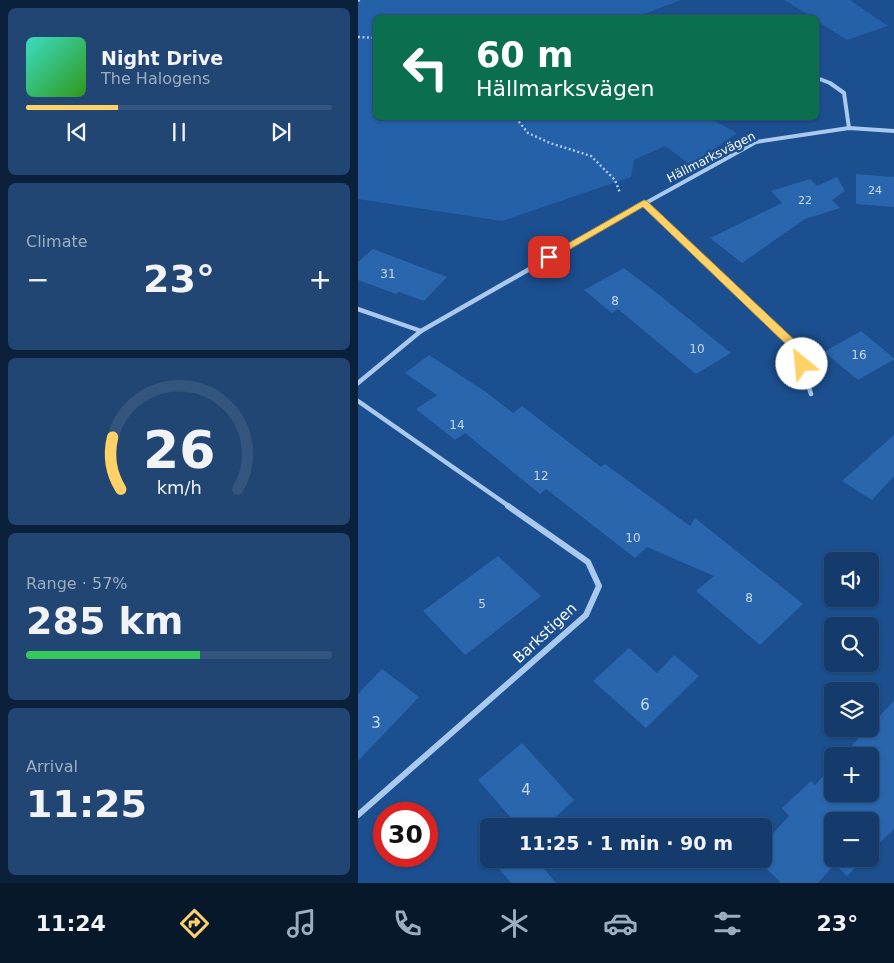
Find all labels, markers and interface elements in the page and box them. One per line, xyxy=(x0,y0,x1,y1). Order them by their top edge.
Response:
icon: left xyxy=(393,35,458,100)
text: 60 m xyxy=(476,35,573,75)
text: Night Drive xyxy=(101,47,223,69)
text: The Halogens xyxy=(101,69,210,88)
text: Hällmarksvägen xyxy=(476,76,654,101)
icon: previous xyxy=(63,118,91,146)
icon: pause xyxy=(165,118,193,146)
icon: next xyxy=(267,118,295,146)
street label: Hällmarksvägen xyxy=(664,129,758,185)
house number: 24 xyxy=(868,184,882,197)
house number: 22 xyxy=(798,194,812,207)
text: Climate xyxy=(26,232,88,251)
pin xyxy=(528,236,570,278)
icon: arrive xyxy=(535,243,563,271)
text: 23° xyxy=(143,257,215,301)
text: − xyxy=(26,263,49,296)
text: + xyxy=(309,263,332,296)
house number: 31 xyxy=(380,267,396,281)
house number: 8 xyxy=(611,294,619,308)
position arrow xyxy=(775,337,827,389)
house number: 10 xyxy=(689,342,705,356)
house number: 16 xyxy=(851,348,867,362)
house number: 14 xyxy=(449,418,465,432)
text: 26 xyxy=(143,420,215,480)
house number: 12 xyxy=(533,469,549,483)
text: km/h xyxy=(156,477,202,498)
house number: 10 xyxy=(625,531,641,545)
map controls xyxy=(824,552,879,867)
button: sound xyxy=(824,552,879,607)
text: Range · 57% xyxy=(26,574,128,593)
house number: 8 xyxy=(745,591,753,605)
house number: 5 xyxy=(478,597,486,611)
text: 285 km xyxy=(26,599,183,643)
street label: Barkstigen xyxy=(509,599,581,667)
button: search xyxy=(824,617,879,672)
button: layers xyxy=(824,682,879,737)
house number: 6 xyxy=(640,696,650,714)
house number: 3 xyxy=(371,714,381,732)
button: + xyxy=(824,747,879,802)
text: Arrival xyxy=(26,757,78,776)
house number: 4 xyxy=(521,781,531,799)
text: 11:25 xyxy=(26,782,147,826)
speed limit sign: 30 xyxy=(373,802,438,867)
button: − xyxy=(824,812,879,867)
text: 11:25 · 1 min · 90 m xyxy=(519,832,733,854)
icon: directions xyxy=(177,906,212,941)
icon: music xyxy=(284,906,319,941)
icon: phone xyxy=(390,906,425,941)
icon: climate xyxy=(497,906,532,941)
icon: car xyxy=(603,906,638,941)
icon: filters xyxy=(710,906,745,941)
text: 11:24 xyxy=(36,911,106,936)
text: 23° xyxy=(817,911,858,936)

